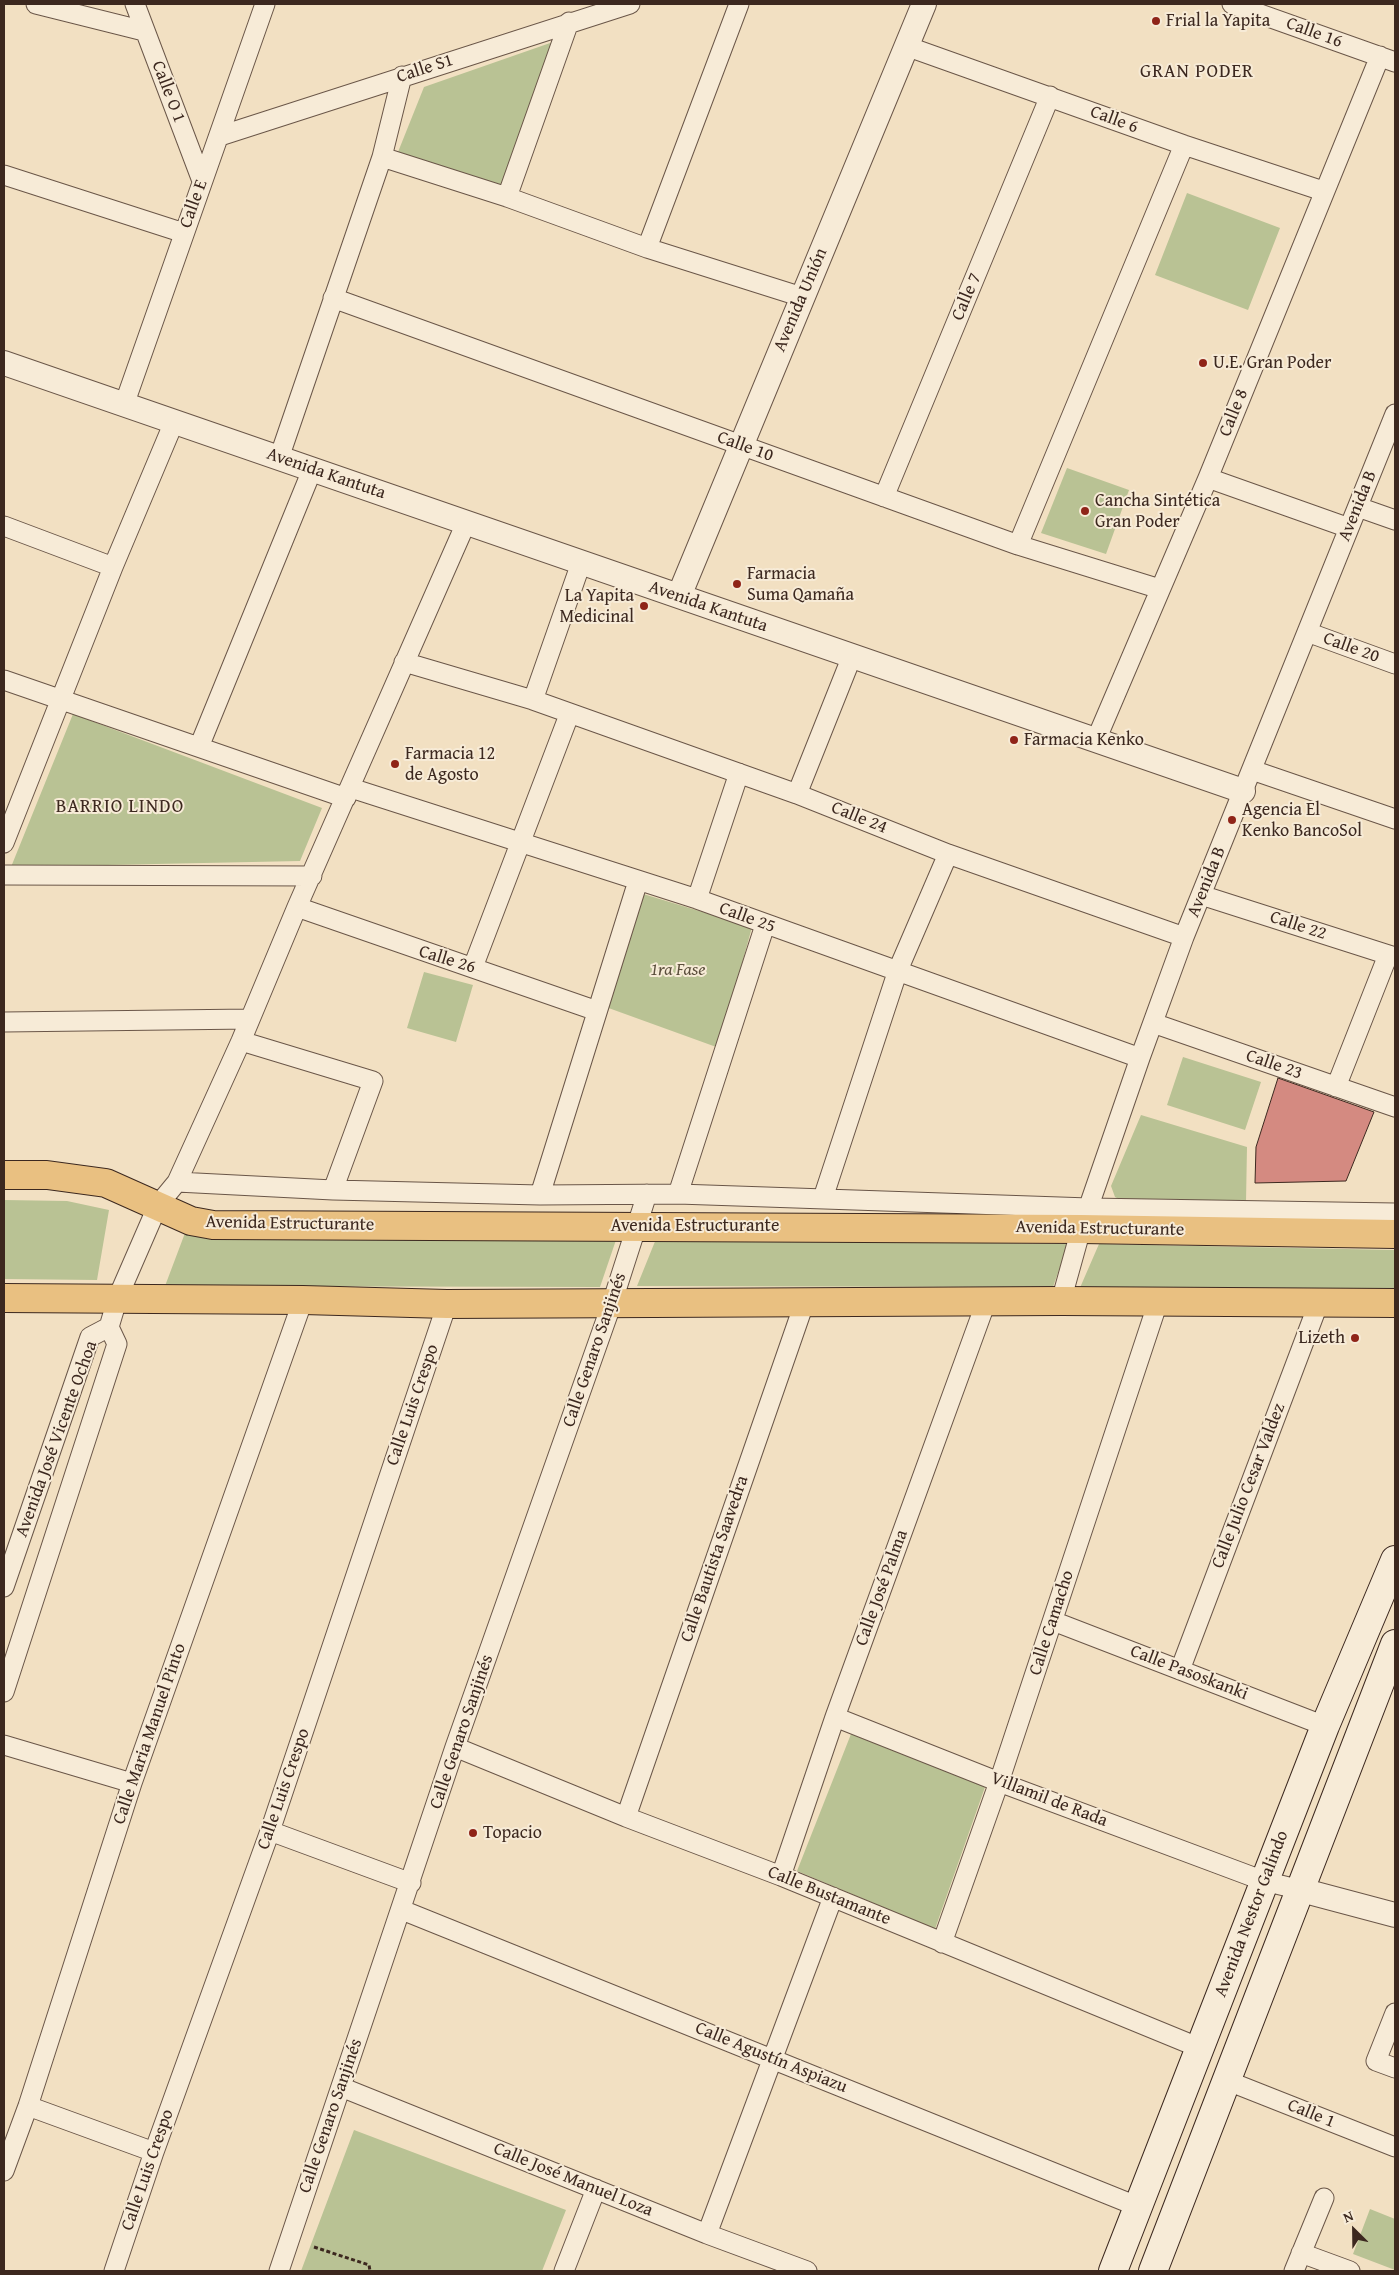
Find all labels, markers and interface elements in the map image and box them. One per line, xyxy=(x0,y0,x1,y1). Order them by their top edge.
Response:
place label: Frial la Yapita xyxy=(1166,10,1270,32)
street label: Calle 16 xyxy=(1283,13,1345,53)
marker: Frial la Yapita xyxy=(1150,15,1162,27)
street label: Calle S1 xyxy=(394,50,456,88)
street label: Calle O 1 xyxy=(146,58,190,126)
district label: GRAN PODER xyxy=(1139,61,1255,83)
street label: Calle 6 xyxy=(1087,101,1141,139)
street label: Calle E xyxy=(175,177,213,231)
street label: Avenida Unión xyxy=(769,245,833,355)
street label: Calle 7 xyxy=(947,270,987,324)
place label: U.E. Gran Poder xyxy=(1213,352,1331,374)
marker: U.E. Gran Poder xyxy=(1197,357,1209,369)
street label: Calle 8 xyxy=(1215,386,1253,440)
street label: Calle 10 xyxy=(714,427,776,467)
street label: Avenida Kantuta xyxy=(264,444,388,504)
street label: Avenida B xyxy=(1334,467,1382,545)
place label: Cancha Sintética Gran Poder xyxy=(1095,490,1220,532)
marker: Cancha Sintética Gran Poder xyxy=(1079,505,1091,517)
place label: Farmacia Suma Qamaña xyxy=(747,563,854,606)
street label: Avenida Kantuta xyxy=(646,577,770,637)
marker: Farmacia Suma Qamaña xyxy=(731,578,743,590)
place label: La Yapita Medicinal xyxy=(559,585,634,628)
marker: La Yapita Medicinal xyxy=(638,600,650,612)
street label: Calle 20 xyxy=(1320,628,1382,668)
place label: Farmacia Kenko xyxy=(1024,729,1144,751)
marker: Farmacia Kenko xyxy=(1008,734,1020,746)
place label: Farmacia 12 de Agosto xyxy=(405,743,495,786)
marker: Farmacia 12 de Agosto xyxy=(389,758,401,770)
district label: BARRIO LINDO xyxy=(54,796,186,818)
street label: Calle 24 xyxy=(828,797,890,839)
place label: Agencia El Kenko BancoSol xyxy=(1242,799,1362,842)
marker: Agencia El Kenko BancoSol xyxy=(1226,814,1238,826)
street label: Avenida B xyxy=(1183,843,1231,921)
street label: Calle 25 xyxy=(716,898,778,938)
street label: Calle 22 xyxy=(1267,907,1329,945)
street label: Calle 26 xyxy=(416,941,478,979)
park label: 1ra Fase xyxy=(650,959,706,981)
street label: Calle 23 xyxy=(1243,1045,1305,1085)
street label: Avenida Estructurante xyxy=(205,1212,375,1236)
street label: Avenida Estructurante xyxy=(611,1215,779,1237)
street label: Avenida Estructurante xyxy=(1015,1217,1185,1241)
street label: Calle Genaro Sanjinés xyxy=(558,1270,632,1430)
place label: Lizeth xyxy=(1298,1327,1345,1349)
marker: Lizeth xyxy=(1349,1332,1361,1344)
street label: Avenida José Vicente Ochoa xyxy=(11,1338,103,1540)
street label: Calle Luis Crespo xyxy=(382,1341,444,1469)
street label: Calle Julio Cesar Valdez xyxy=(1208,1400,1290,1572)
street label: Calle Bautista Saavedra xyxy=(676,1473,754,1645)
street label: Calle José Palma xyxy=(851,1527,913,1649)
street label: Calle Camacho xyxy=(1025,1568,1079,1678)
street label: Calle Maria Manuel Pinto xyxy=(109,1641,191,1827)
street label: Calle Pasoskanki xyxy=(1127,1641,1251,1705)
street label: Calle Genaro Sanjinés xyxy=(425,1652,499,1812)
street label: Calle Luis Crespo xyxy=(253,1725,315,1853)
street label: Villamil de Rada xyxy=(988,1768,1110,1832)
place label: Topacio xyxy=(483,1822,542,1844)
marker: Topacio xyxy=(467,1827,479,1839)
street label: Avenida Nestor Galindo xyxy=(1210,1828,1294,2000)
street label: Calle Bustamante xyxy=(764,1861,894,1931)
street label: Calle Agustín Aspiazu xyxy=(692,2018,850,2098)
street label: Calle Genaro Sanjinés xyxy=(294,2036,368,2196)
street label: Calle 1 xyxy=(1284,2095,1338,2133)
street label: Calle Luis Crespo xyxy=(117,2106,179,2234)
street label: Calle José Manuel Loza xyxy=(490,2138,656,2222)
north arrow xyxy=(1329,2205,1379,2255)
text: N xyxy=(1340,2205,1356,2227)

